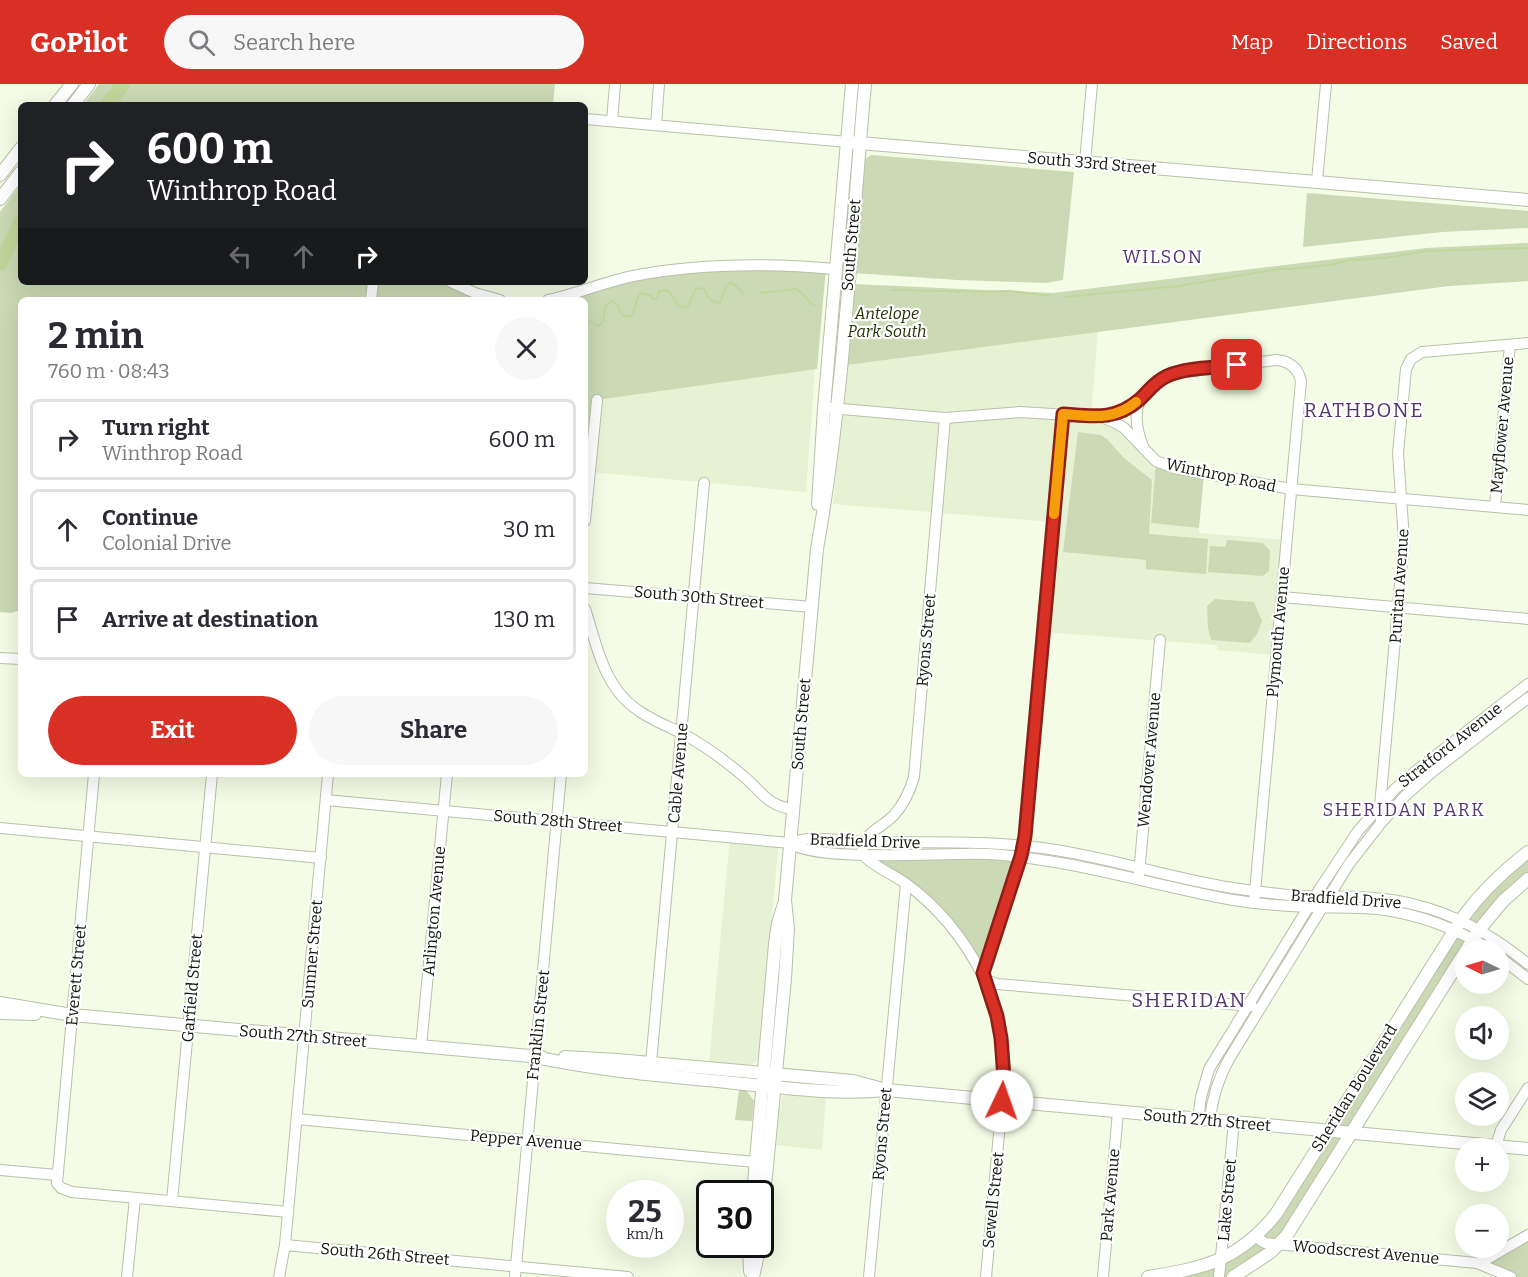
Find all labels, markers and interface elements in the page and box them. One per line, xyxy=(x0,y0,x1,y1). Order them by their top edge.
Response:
search box xyxy=(164,15,584,69)
text: GoPilot xyxy=(30,26,128,59)
icon: search xyxy=(185,26,218,59)
text: Search here xyxy=(233,29,355,56)
text: Map xyxy=(1231,29,1273,55)
text: Directions xyxy=(1306,29,1407,55)
text: Saved xyxy=(1440,29,1498,55)
text: 600 m xyxy=(147,124,273,174)
icon: right xyxy=(48,126,126,204)
street label: South 33rd Street xyxy=(1027,148,1158,178)
text: Winthrop Road xyxy=(147,175,337,207)
street label: South Street xyxy=(838,198,865,292)
icon: left xyxy=(224,240,257,273)
icon: ahead xyxy=(287,240,320,273)
icon: right xyxy=(350,240,383,273)
district label: WILSON xyxy=(1123,246,1204,268)
park label: Antelope Park South xyxy=(847,304,927,341)
text: 2 min xyxy=(48,314,144,358)
button: close xyxy=(495,317,558,380)
pin xyxy=(1211,339,1262,390)
icon: arrive xyxy=(1220,348,1253,381)
street label: Mayflower Avenue xyxy=(1487,356,1517,494)
text: 760 m · 08:43 xyxy=(48,359,170,383)
district label: RATHBONE xyxy=(1304,398,1424,422)
text: Turn right xyxy=(102,414,210,441)
icon: right xyxy=(51,423,84,456)
text: 600 m xyxy=(488,426,555,453)
text: Winthrop Road xyxy=(102,441,243,465)
street label: Winthrop Road xyxy=(1164,454,1278,496)
text: Continue xyxy=(102,504,198,531)
icon: ahead xyxy=(51,513,84,546)
text: 30 m xyxy=(503,516,555,543)
street label: Puritan Avenue xyxy=(1386,528,1412,644)
text: Colonial Drive xyxy=(102,531,231,555)
street label: Plymouth Avenue xyxy=(1263,566,1293,698)
street label: South 30th Street xyxy=(633,582,765,612)
street label: Ryons Street xyxy=(912,592,940,687)
icon: arrive xyxy=(51,603,84,636)
text: Arrive at destination xyxy=(102,606,318,633)
text: 130 m xyxy=(494,606,555,633)
street label: South Street xyxy=(788,677,815,771)
street label: Wendover Avenue xyxy=(1134,691,1164,829)
button: Exit xyxy=(48,696,297,765)
button: Share xyxy=(309,696,558,765)
street label: Stratford Avenue xyxy=(1394,699,1506,791)
street label: Cable Avenue xyxy=(664,722,692,824)
district label: SHERIDAN PARK xyxy=(1323,799,1485,821)
street label: South 28th Street xyxy=(493,806,623,836)
street label: Bradfield Drive xyxy=(809,830,921,852)
street label: Arlington Avenue xyxy=(419,845,449,977)
street label: Bradfield Drive xyxy=(1290,886,1402,912)
street label: Sumner Street xyxy=(298,899,326,1009)
street label: Everett Street xyxy=(62,923,90,1026)
street label: Garfield Street xyxy=(178,933,206,1043)
north arrow xyxy=(1455,940,1509,994)
map controls xyxy=(1455,940,1509,1258)
street label: Franklin Street xyxy=(523,969,553,1081)
district label: SHERIDAN xyxy=(1131,988,1247,1012)
button: sound xyxy=(1455,1006,1509,1060)
street label: Sheridan Boulevard xyxy=(1307,1020,1401,1155)
street label: South 27th Street xyxy=(239,1021,368,1051)
position arrow xyxy=(970,1069,1034,1133)
button: layers xyxy=(1455,1072,1509,1126)
street label: Ryons Street xyxy=(868,1086,896,1181)
street label: South 27th Street xyxy=(1143,1105,1272,1135)
street label: Pepper Avenue xyxy=(469,1126,583,1154)
button: + xyxy=(1455,1138,1509,1192)
street label: Park Avenue xyxy=(1096,1148,1124,1242)
street label: Sewell Street xyxy=(978,1151,1008,1249)
street label: Lake Street xyxy=(1214,1158,1240,1242)
speed limit sign: 30 xyxy=(696,1180,774,1258)
text: 25 xyxy=(628,1194,662,1230)
button: − xyxy=(1455,1204,1509,1258)
text: km/h xyxy=(626,1225,664,1243)
street label: Woodscrest Avenue xyxy=(1292,1236,1440,1268)
street label: South 26th Street xyxy=(320,1239,450,1269)

